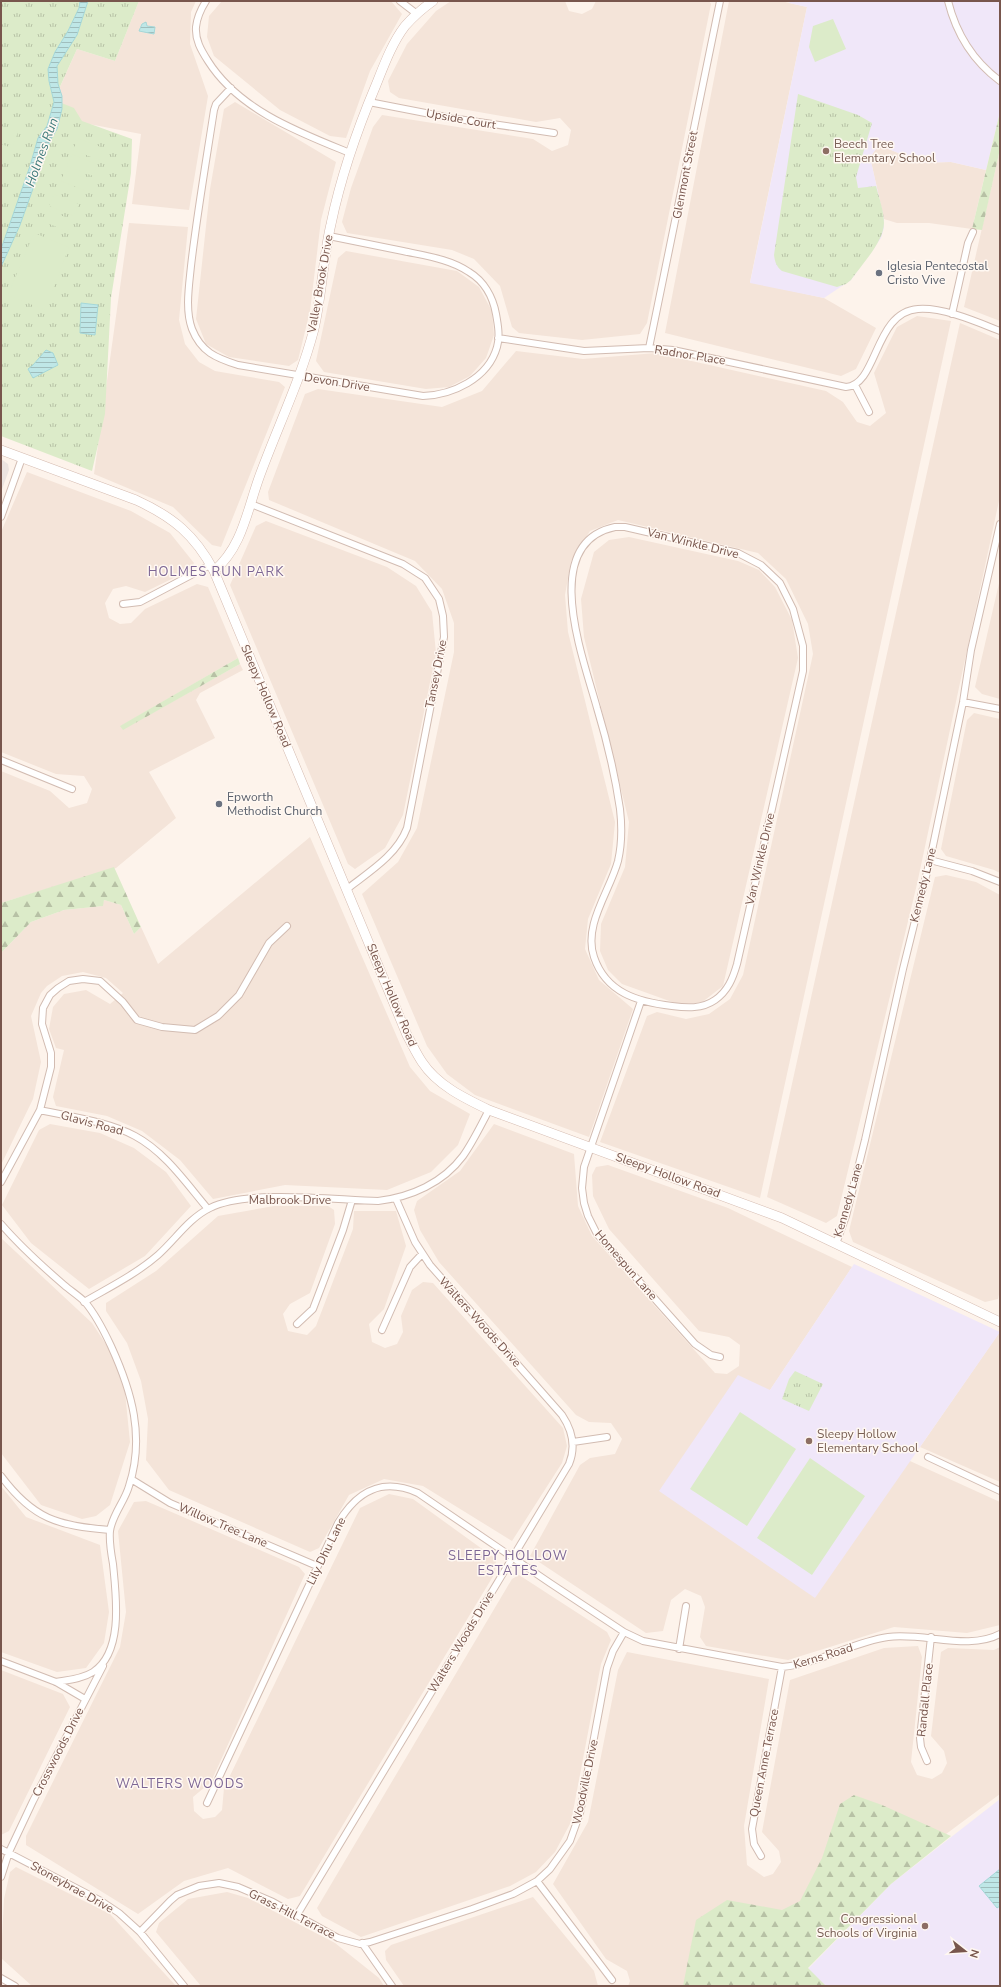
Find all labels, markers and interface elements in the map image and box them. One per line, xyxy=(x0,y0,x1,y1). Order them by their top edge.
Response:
street label: Upside Court xyxy=(425,105,498,133)
water label: Holmes Run xyxy=(21,115,63,189)
street label: Glenmont Street xyxy=(669,129,702,220)
place label: Beech Tree Elementary School xyxy=(834,136,936,166)
marker: Beech Tree Elementary School xyxy=(821,146,831,156)
street label: Valley Brook Drive xyxy=(303,233,337,335)
place label: Iglesia Pentecostal Cristo Vive xyxy=(887,258,988,288)
marker: Iglesia Pentecostal Cristo Vive xyxy=(874,268,884,278)
street label: Radnor Place xyxy=(653,342,727,368)
street label: Devon Drive xyxy=(303,369,371,395)
street label: Van Winkle Drive xyxy=(644,524,741,562)
district label: HOLMES RUN PARK xyxy=(148,563,284,581)
street label: Tansey Drive xyxy=(422,638,450,710)
street label: Sleepy Hollow Road xyxy=(237,642,295,750)
place label: Epworth Methodist Church xyxy=(227,789,322,819)
marker: Epworth Methodist Church xyxy=(214,799,224,809)
street label: Van Winkle Drive xyxy=(741,811,778,908)
street label: Kennedy Lane xyxy=(906,846,940,924)
street label: Sleepy Hollow Road xyxy=(363,941,421,1049)
street label: Glavis Road xyxy=(59,1107,125,1139)
street label: Sleepy Hollow Road xyxy=(613,1149,723,1201)
street label: Kennedy Lane xyxy=(830,1161,866,1239)
street label: Malbrook Drive xyxy=(249,1192,331,1208)
street label: Homespun Lane xyxy=(591,1227,661,1303)
street label: Walters Woods Drive xyxy=(435,1273,525,1371)
place label: Sleepy Hollow Elementary School xyxy=(817,1426,919,1456)
marker: Sleepy Hollow Elementary School xyxy=(804,1436,814,1446)
street label: Willow Tree Lane xyxy=(176,1499,270,1551)
street label: Lily Dhu Lane xyxy=(303,1514,349,1588)
district label: SLEEPY HOLLOW ESTATES xyxy=(448,1547,568,1580)
street label: Walters Woods Drive xyxy=(424,1588,498,1696)
street label: Kerns Road xyxy=(791,1639,855,1673)
street label: Randall Place xyxy=(913,1662,937,1738)
street label: Crosswoods Drive xyxy=(29,1705,87,1799)
street label: Queen Anne Terrace xyxy=(746,1708,782,1818)
street label: Woodville Drive xyxy=(568,1738,602,1826)
district label: WALTERS WOODS xyxy=(116,1775,244,1793)
street label: Stoneybrae Drive xyxy=(27,1857,117,1917)
street label: Grass Hill Terrace xyxy=(246,1885,338,1943)
place label: Congressional Schools of Virginia xyxy=(817,1911,917,1941)
marker: Congressional Schools of Virginia xyxy=(920,1921,930,1931)
north arrow xyxy=(945,1931,985,1971)
text: N xyxy=(966,1948,982,1960)

